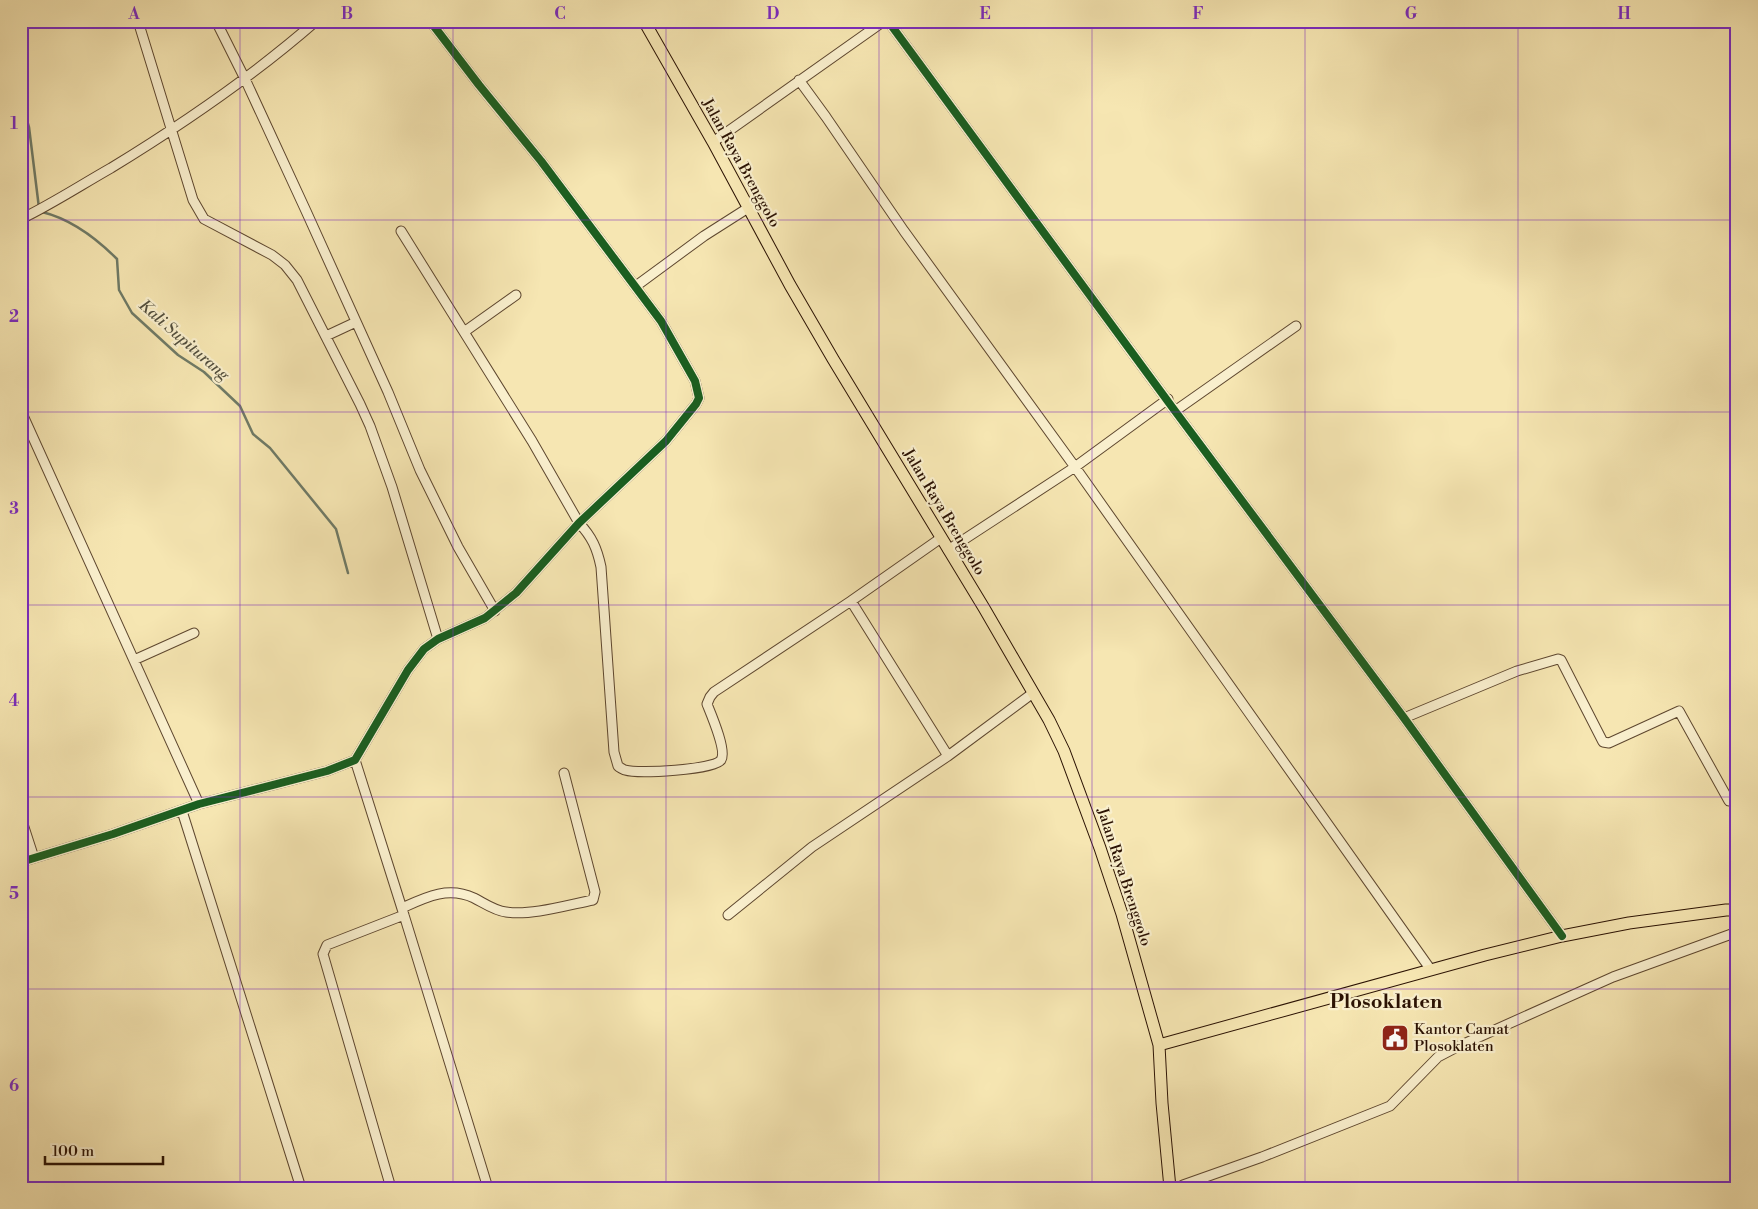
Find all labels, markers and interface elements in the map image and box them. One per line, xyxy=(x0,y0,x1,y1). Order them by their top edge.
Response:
text: A xyxy=(127,4,140,24)
text: B xyxy=(341,4,353,24)
text: C xyxy=(554,4,566,24)
text: D xyxy=(767,4,780,24)
text: E xyxy=(979,4,991,24)
text: F xyxy=(1192,4,1204,24)
text: G xyxy=(1405,4,1418,24)
text: H xyxy=(1617,4,1631,24)
street label: Jalan Raya Brenggolo xyxy=(697,94,784,231)
text: 1 xyxy=(10,114,18,134)
water label: Kali Supiturang xyxy=(135,295,234,385)
text: 2 xyxy=(9,307,19,327)
street label: Jalan Raya Brenggolo xyxy=(898,444,989,579)
text: 3 xyxy=(9,499,19,519)
text: 4 xyxy=(9,691,20,711)
street label: Jalan Raya Brenggolo xyxy=(1092,804,1155,949)
text: 5 xyxy=(9,884,19,904)
district label: Plosoklaten xyxy=(1330,990,1443,1015)
place label: Kantor Camat Plosoklaten xyxy=(1414,1020,1510,1056)
public building icon: Kantor Camat Plosoklaten xyxy=(1380,1023,1410,1053)
text: 6 xyxy=(9,1076,19,1096)
scale bar xyxy=(45,1134,162,1166)
text: 100 m xyxy=(52,1142,94,1161)

